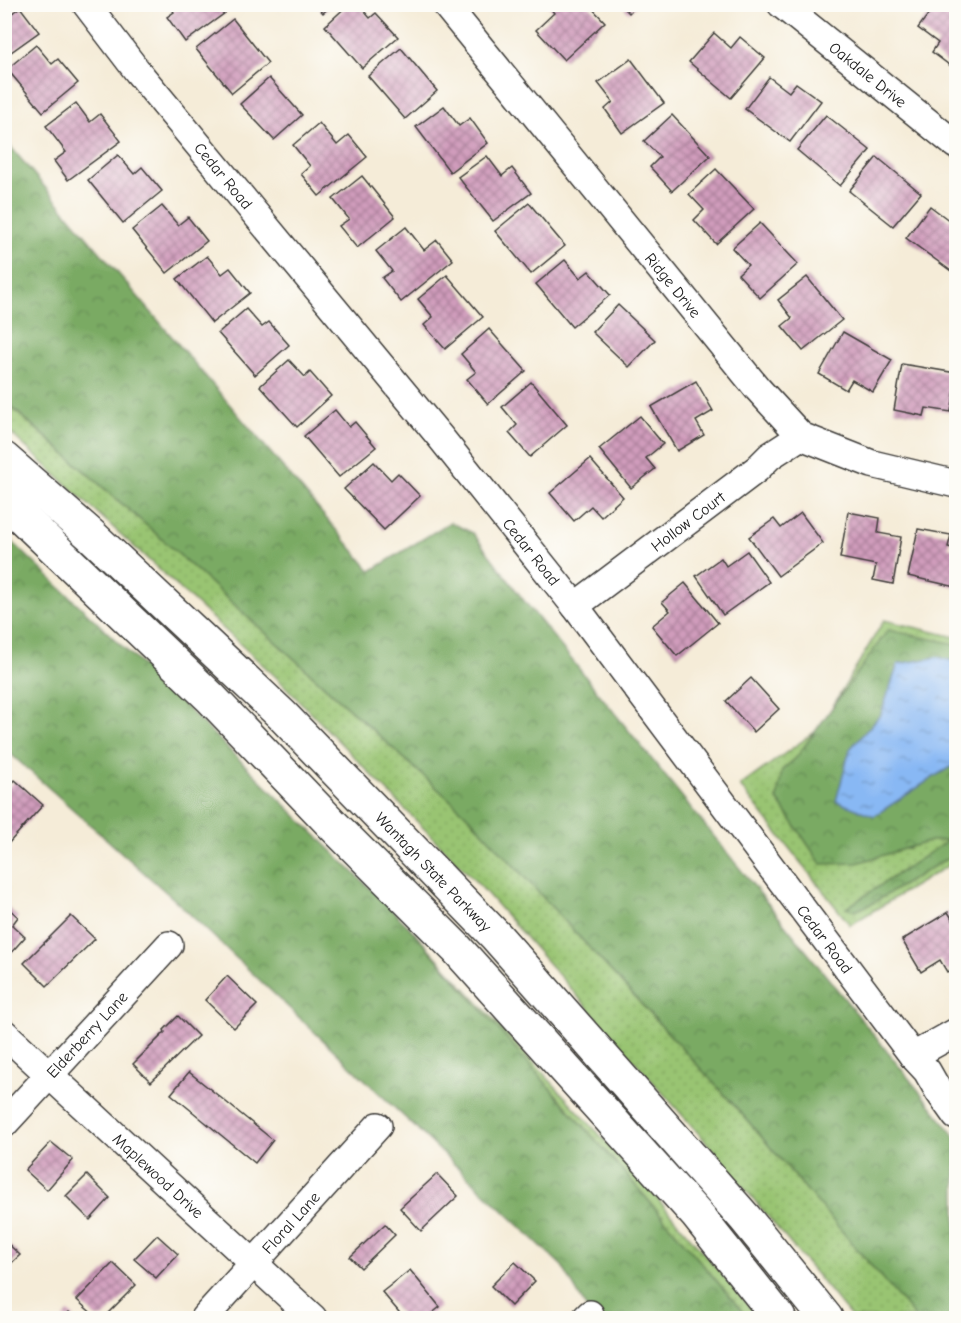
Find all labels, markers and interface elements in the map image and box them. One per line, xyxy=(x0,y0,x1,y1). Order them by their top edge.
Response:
street label: Oakdale Drive xyxy=(825,39,910,112)
street label: Cedar Road xyxy=(190,139,256,213)
street label: Ridge Drive xyxy=(641,250,704,322)
street label: Hollow Court xyxy=(648,488,729,556)
street label: Cedar Road xyxy=(499,515,563,589)
street label: Wantagh State Parkway xyxy=(371,809,495,936)
street label: Cedar Road xyxy=(793,902,856,977)
street label: Elderberry Lane xyxy=(43,988,132,1082)
street label: Maplewood Drive xyxy=(109,1130,207,1222)
street label: Floral Lane xyxy=(259,1188,324,1258)

